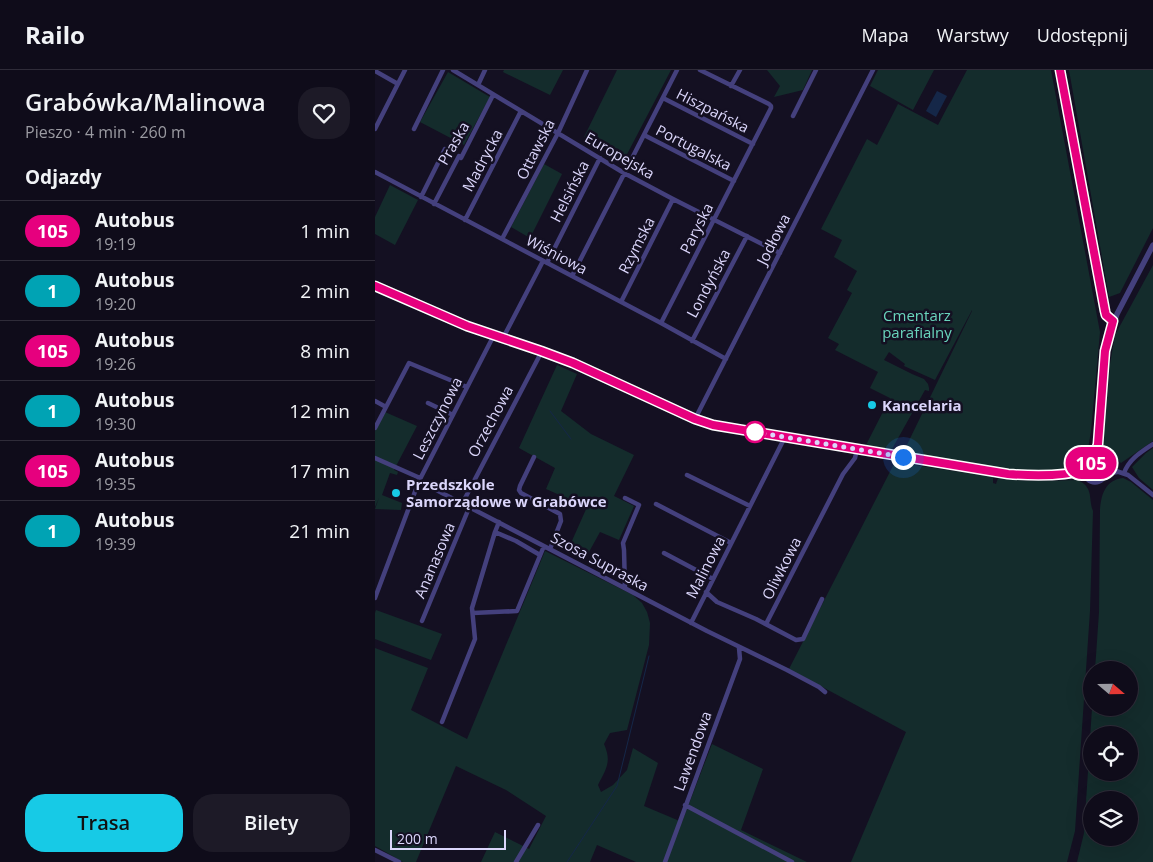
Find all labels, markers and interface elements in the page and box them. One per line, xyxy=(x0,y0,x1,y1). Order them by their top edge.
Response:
text: Railo xyxy=(25,18,85,51)
text: Mapa xyxy=(862,23,909,47)
text: Warstwy xyxy=(937,23,1009,47)
text: Udostępnij xyxy=(1037,23,1128,47)
street label: Hiszpańska xyxy=(673,83,753,137)
text: Grabówka/Malinowa xyxy=(25,85,266,118)
button: heart xyxy=(298,87,350,139)
street label: Ottawska xyxy=(511,115,559,183)
street label: Praska xyxy=(433,118,473,168)
street label: Portugalska xyxy=(653,119,735,175)
text: Pieszo · 4 min · 260 m xyxy=(25,121,186,143)
street label: Madrycka xyxy=(457,125,507,195)
street label: Europejska xyxy=(581,127,659,183)
street label: Helsińska xyxy=(545,157,593,225)
text: Odjazdy xyxy=(25,164,102,190)
street label: Paryska xyxy=(675,199,717,257)
text: Autobus xyxy=(95,207,175,233)
street label: Jodłowa xyxy=(751,210,794,270)
street label: Rzymska xyxy=(613,213,659,277)
text: 1 min xyxy=(300,218,350,244)
text: 105 xyxy=(37,219,68,243)
street label: Wiśniowa xyxy=(523,229,591,279)
text: 19:19 xyxy=(95,233,136,255)
street label: Londyńska xyxy=(681,245,735,321)
text: Autobus xyxy=(95,267,175,293)
text: 2 min xyxy=(300,278,350,304)
text: 1 xyxy=(47,279,58,303)
text: 19:20 xyxy=(95,293,136,315)
park label: Cmentarz parafialny xyxy=(882,305,952,342)
text: Autobus xyxy=(95,327,175,353)
text: 8 min xyxy=(300,338,350,364)
text: 105 xyxy=(37,339,68,363)
text: 19:26 xyxy=(95,353,136,375)
street label: Leszczynowa xyxy=(408,373,466,463)
street label: Orzechowa xyxy=(463,382,517,460)
text: Autobus xyxy=(95,387,175,413)
place label: Kancelaria xyxy=(882,395,962,415)
text: 12 min xyxy=(289,398,350,424)
text: 1 xyxy=(47,399,58,423)
marker: Kancelaria xyxy=(866,399,878,411)
text: 19:30 xyxy=(95,413,136,435)
unlabelled marker xyxy=(744,421,766,443)
your location xyxy=(891,445,916,470)
text: Autobus xyxy=(95,447,175,473)
line badge: 105 xyxy=(1062,447,1120,479)
text: 105 xyxy=(1076,451,1106,475)
text: 17 min xyxy=(289,458,350,484)
text: 105 xyxy=(37,459,68,483)
text: 19:35 xyxy=(95,473,136,495)
place label: Przedszkole Samorządowe w Grabówce xyxy=(406,474,607,511)
marker: Przedszkole Samorządowe w Grabówce xyxy=(390,487,402,499)
text: Autobus xyxy=(95,507,175,533)
text: 21 min xyxy=(289,518,350,544)
text: 1 xyxy=(47,519,58,543)
street label: Ananasowa xyxy=(409,519,459,601)
street label: Szosa Supraska xyxy=(548,527,652,595)
street label: Malinowa xyxy=(681,532,729,602)
text: 19:39 xyxy=(95,533,136,555)
street label: Oliwkowa xyxy=(757,533,805,603)
north arrow xyxy=(1083,661,1137,716)
map controls xyxy=(1083,661,1138,846)
street label: Lawendowa xyxy=(668,708,716,794)
button: locate xyxy=(1083,726,1138,781)
button: layers xyxy=(1083,791,1138,846)
button: Trasa xyxy=(25,794,183,852)
button: Bilety xyxy=(193,794,350,852)
scale bar xyxy=(390,827,506,850)
text: 200 m xyxy=(397,829,438,848)

